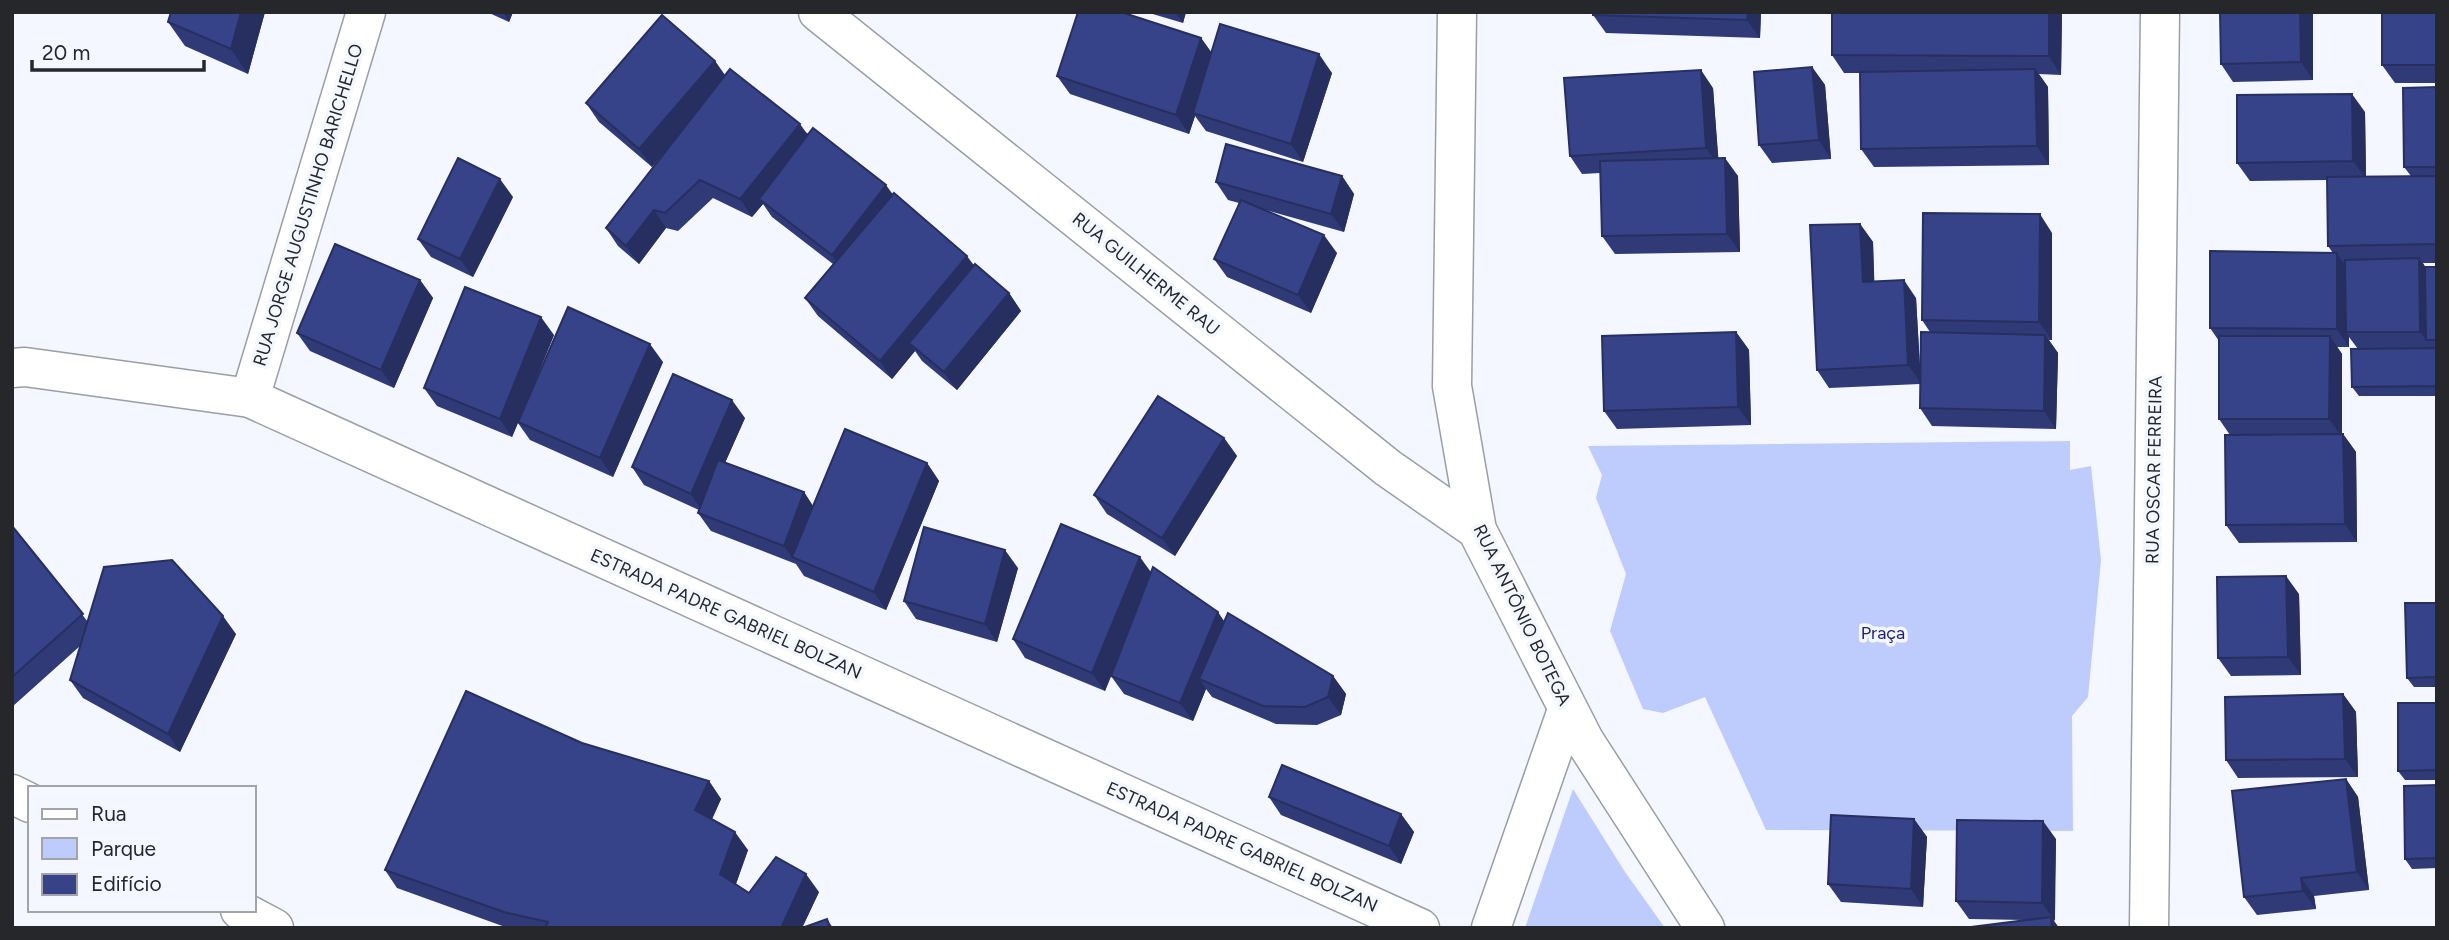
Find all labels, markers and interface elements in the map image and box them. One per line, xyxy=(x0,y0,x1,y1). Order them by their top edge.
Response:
scale bar xyxy=(32,28,203,72)
text: 20 m xyxy=(42,40,90,65)
street label: RUA JORGE AUGUSTINHO BARICHELLO xyxy=(248,41,368,369)
street label: RUA GUILHERME RAU xyxy=(1068,208,1224,340)
street label: RUA OSCAR FERREIRA xyxy=(2141,376,2167,564)
street label: RUA ANTÔNIO BOTEGA xyxy=(1468,521,1576,709)
street label: ESTRADA PADRE GABRIEL BOLZAN xyxy=(587,544,865,684)
park label: Praça xyxy=(1861,622,1905,644)
street label: ESTRADA PADRE GABRIEL BOLZAN xyxy=(1103,777,1381,917)
legend xyxy=(28,786,256,912)
text: Rua xyxy=(91,801,127,826)
text: Parque xyxy=(91,836,156,861)
text: Edifício xyxy=(91,871,162,896)

